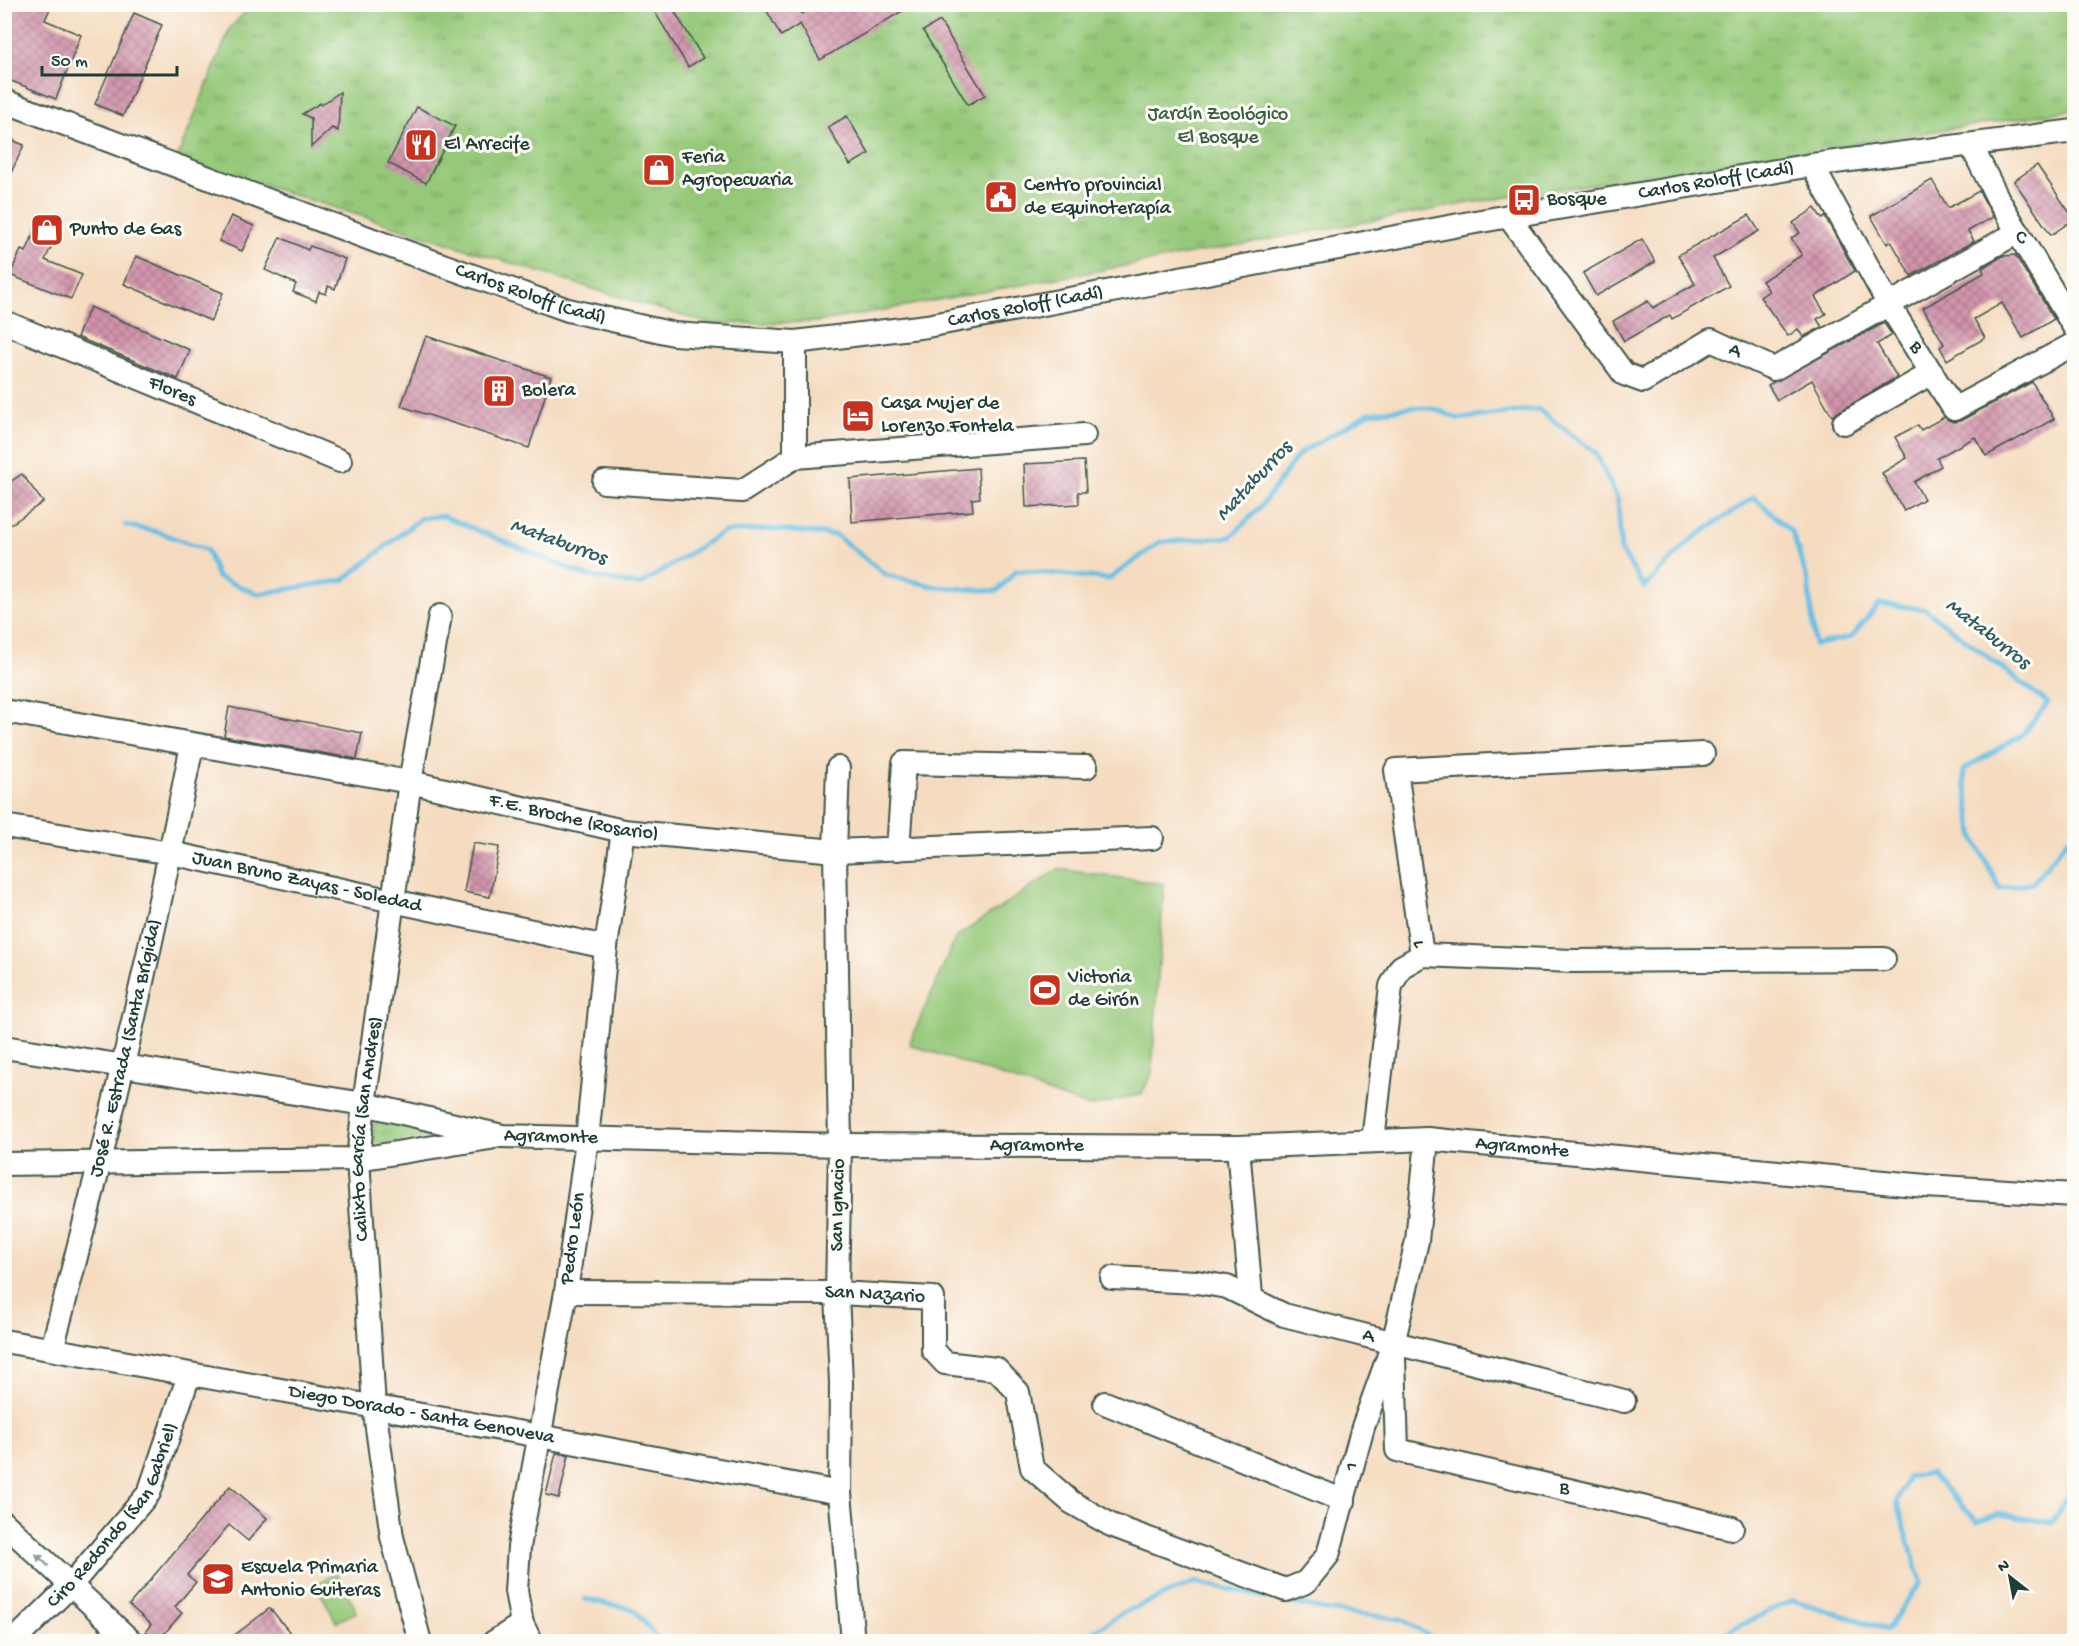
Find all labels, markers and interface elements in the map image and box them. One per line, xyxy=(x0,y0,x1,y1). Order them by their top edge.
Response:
scale bar xyxy=(42,39,177,77)
text: 50 m xyxy=(51,52,88,73)
park label: Jardín Zoológico El Bosque xyxy=(1148,104,1288,150)
restaurant icon: El Arrecife xyxy=(403,127,439,163)
place label: El Arrecife xyxy=(444,134,530,157)
place label: Feria Agropecuaria xyxy=(681,147,794,193)
shop icon: Feria Agropecuaria xyxy=(641,152,677,188)
street label: Carlos Roloff (Cadí) xyxy=(1637,157,1796,206)
place label: Centro provincial de Equinoterapía xyxy=(1024,175,1172,221)
public building icon: Centro provincial de Equinoterapía xyxy=(983,179,1019,215)
bus stop icon: Bosque xyxy=(1506,182,1542,218)
place label: Bosque xyxy=(1546,189,1607,212)
shop icon: Punto de Gas xyxy=(29,212,65,248)
place label: Punto de Gas xyxy=(69,219,182,242)
street label: C xyxy=(2008,227,2034,249)
street label: Carlos Roloff (Cadí) xyxy=(452,259,608,330)
street label: Carlos Roloff (Cadí) xyxy=(946,281,1106,333)
street label: B xyxy=(1903,336,1928,359)
street label: A xyxy=(1725,338,1746,364)
street label: Flores xyxy=(144,371,200,412)
building icon: Bolera xyxy=(481,373,517,409)
place label: Bolera xyxy=(521,380,576,403)
place label: Casa Mujer de Lorenzo Fontela xyxy=(881,393,1015,439)
hotel icon: Casa Mujer de Lorenzo Fontela xyxy=(840,398,876,434)
water label: Mataburros xyxy=(1211,435,1300,527)
water label: Mataburros xyxy=(506,514,612,573)
water label: Mataburros xyxy=(1940,594,2036,677)
street label: F.E. Broche (Rosario) xyxy=(486,789,660,846)
street label: Juan Bruno Zayas - Soledad xyxy=(190,846,426,919)
street label: José R. Estrada (Santa Brígida) xyxy=(85,917,167,1179)
street label: 1 xyxy=(1408,940,1431,949)
place label: Victoria de Girón xyxy=(1067,967,1139,1013)
sports icon: Victoria de Girón xyxy=(1027,972,1063,1008)
street label: Calixto García (San Andres) xyxy=(346,1015,388,1242)
street label: Agramonte xyxy=(504,1125,599,1150)
street label: Agramonte xyxy=(1474,1132,1571,1164)
street label: Agramonte xyxy=(990,1134,1084,1158)
street label: San Ignacio xyxy=(827,1158,851,1252)
street label: Pedro León xyxy=(555,1191,591,1287)
street label: San Nazario xyxy=(825,1281,926,1309)
street label: A xyxy=(1360,1324,1378,1349)
street label: Diego Dorado - Santa Genoveva xyxy=(285,1380,557,1450)
street label: Ciro Redondo (San Gabriel) xyxy=(42,1420,184,1613)
street label: 1 xyxy=(1340,1460,1364,1474)
street label: B xyxy=(1556,1476,1573,1502)
north arrow xyxy=(1980,1547,2040,1607)
one-way arrow xyxy=(35,1553,49,1567)
text: N xyxy=(1995,1556,2014,1578)
place label: Escuela Primaria Antonio Guiteras xyxy=(241,1557,381,1603)
school or university icon: Escuela Primaria Antonio Guiteras xyxy=(200,1561,236,1597)

